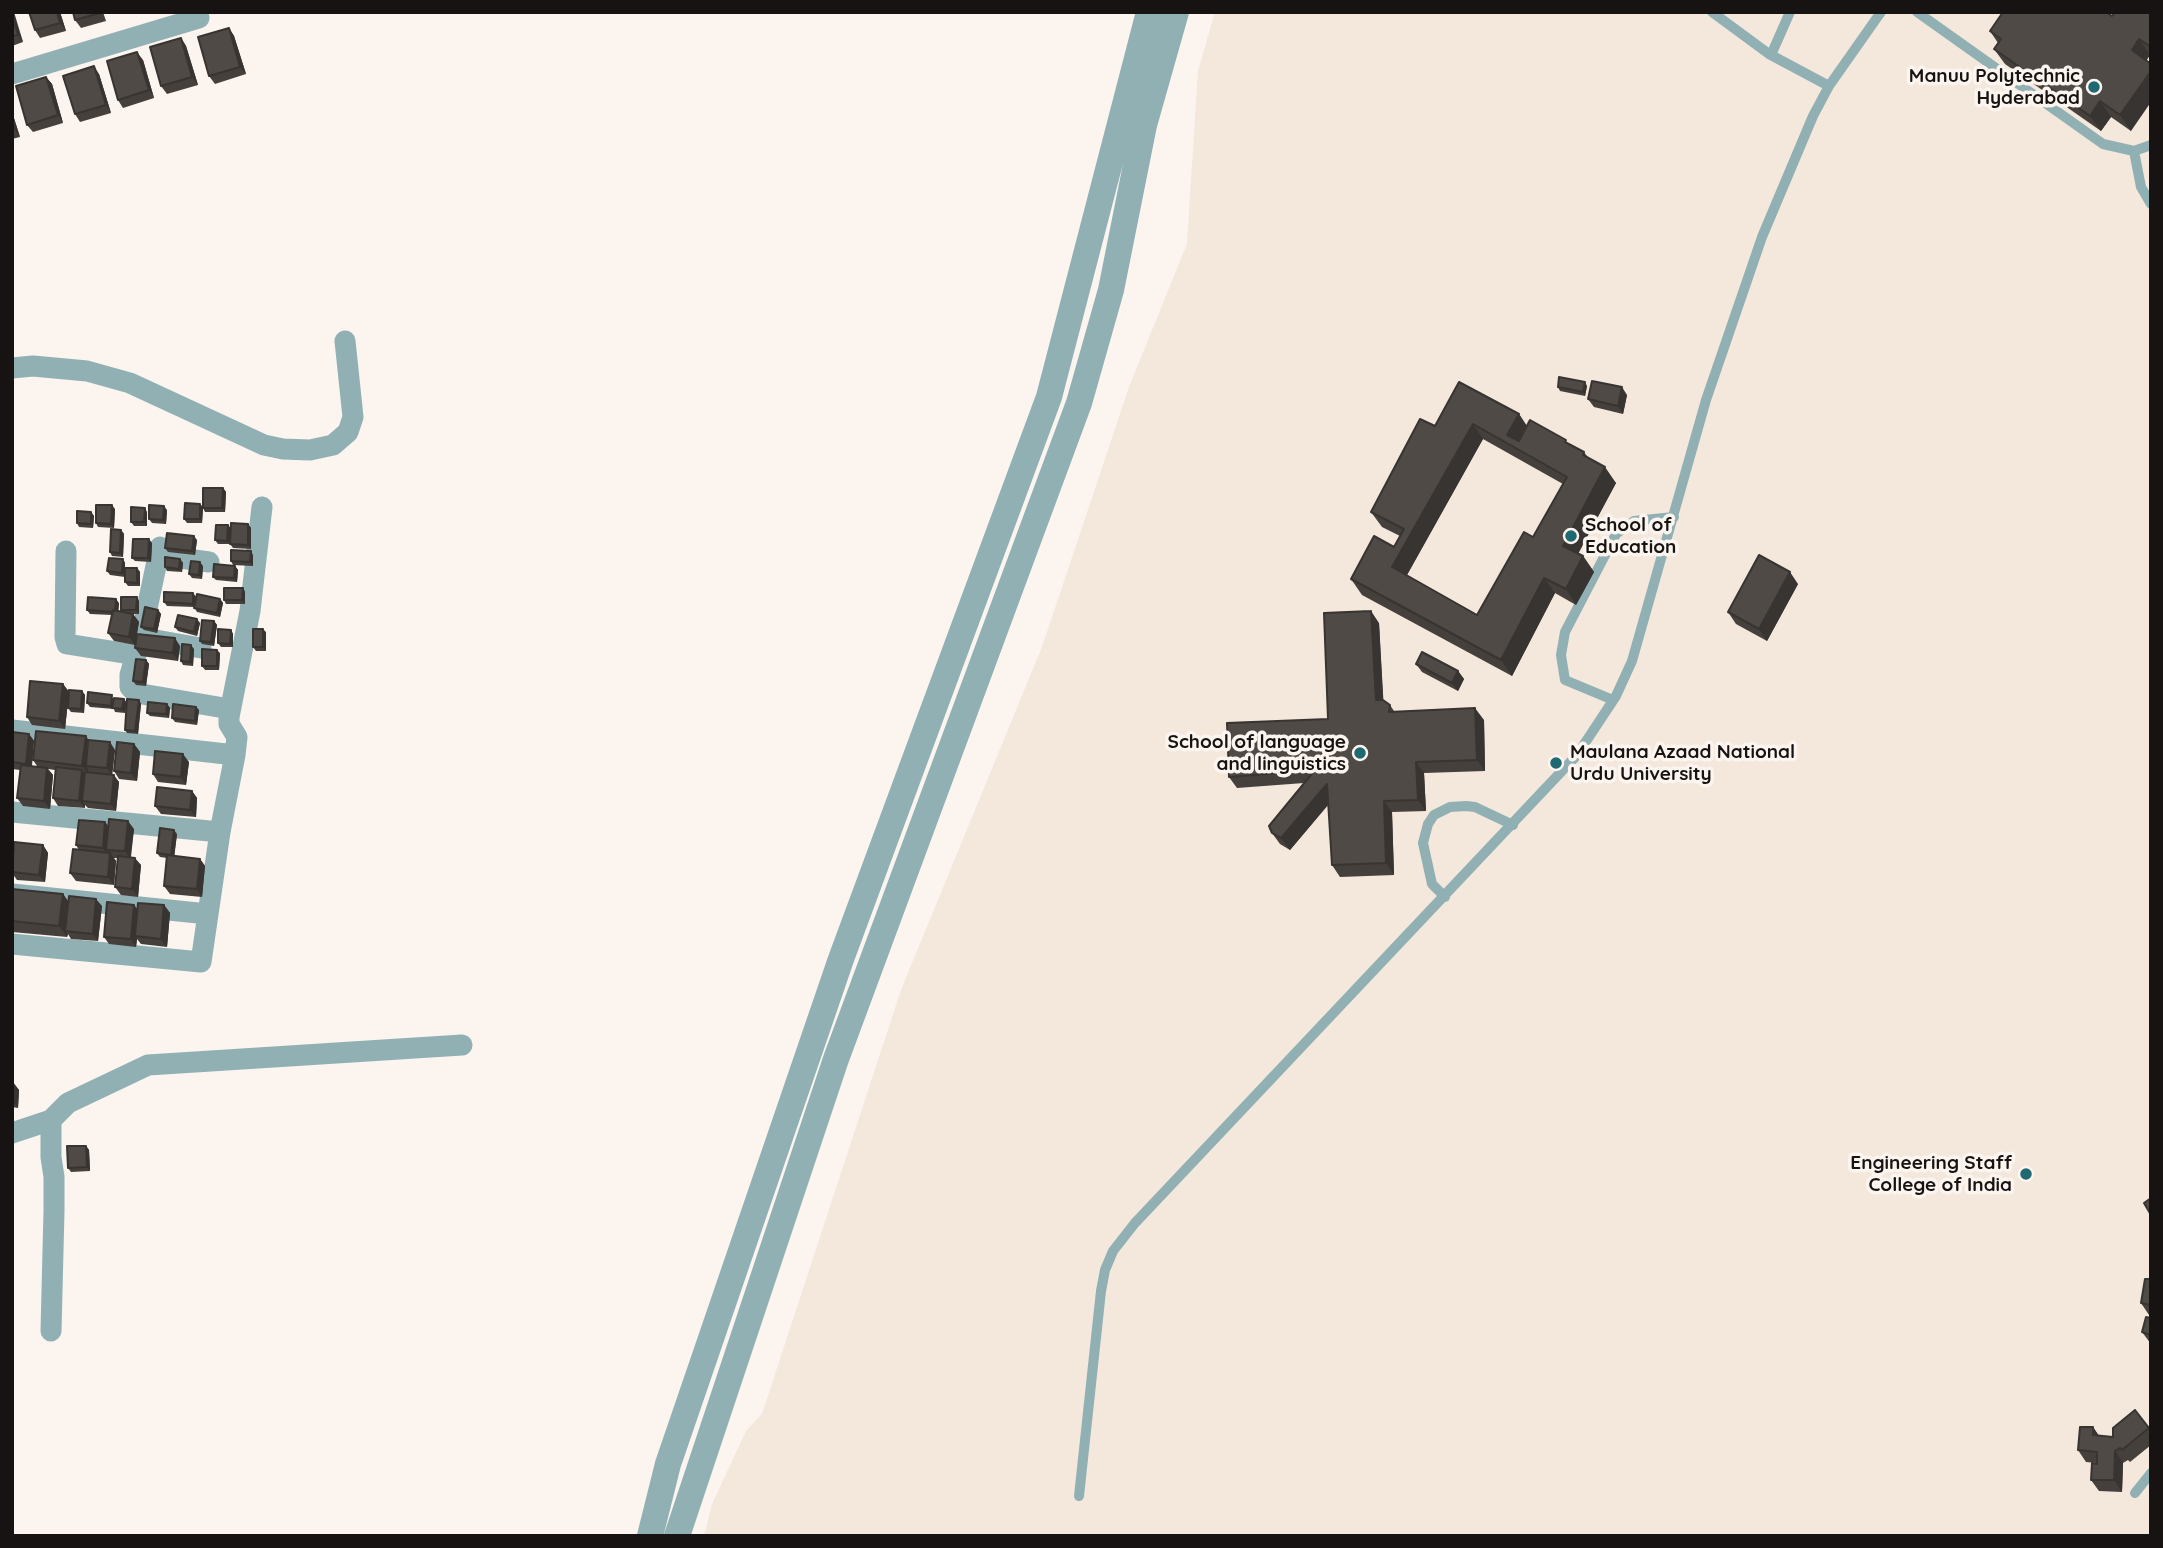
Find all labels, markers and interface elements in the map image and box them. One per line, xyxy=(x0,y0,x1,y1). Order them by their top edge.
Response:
place label: Manuu Polytechnic Hyderabad xyxy=(1909,65,2080,109)
marker: Manuu Polytechnic Hyderabad xyxy=(2086,79,2102,95)
place label: School of Education xyxy=(1585,514,1676,558)
marker: School of Education xyxy=(1563,528,1579,544)
place label: School of language and linguistics xyxy=(1168,731,1346,775)
place label: Maulana Azaad National Urdu University xyxy=(1570,741,1795,785)
marker: School of language and linguistics xyxy=(1352,745,1368,761)
marker: Maulana Azaad National Urdu University xyxy=(1548,755,1564,771)
place label: Engineering Staff College of India xyxy=(1850,1152,2012,1196)
marker: Engineering Staff College of India xyxy=(2018,1166,2034,1182)

